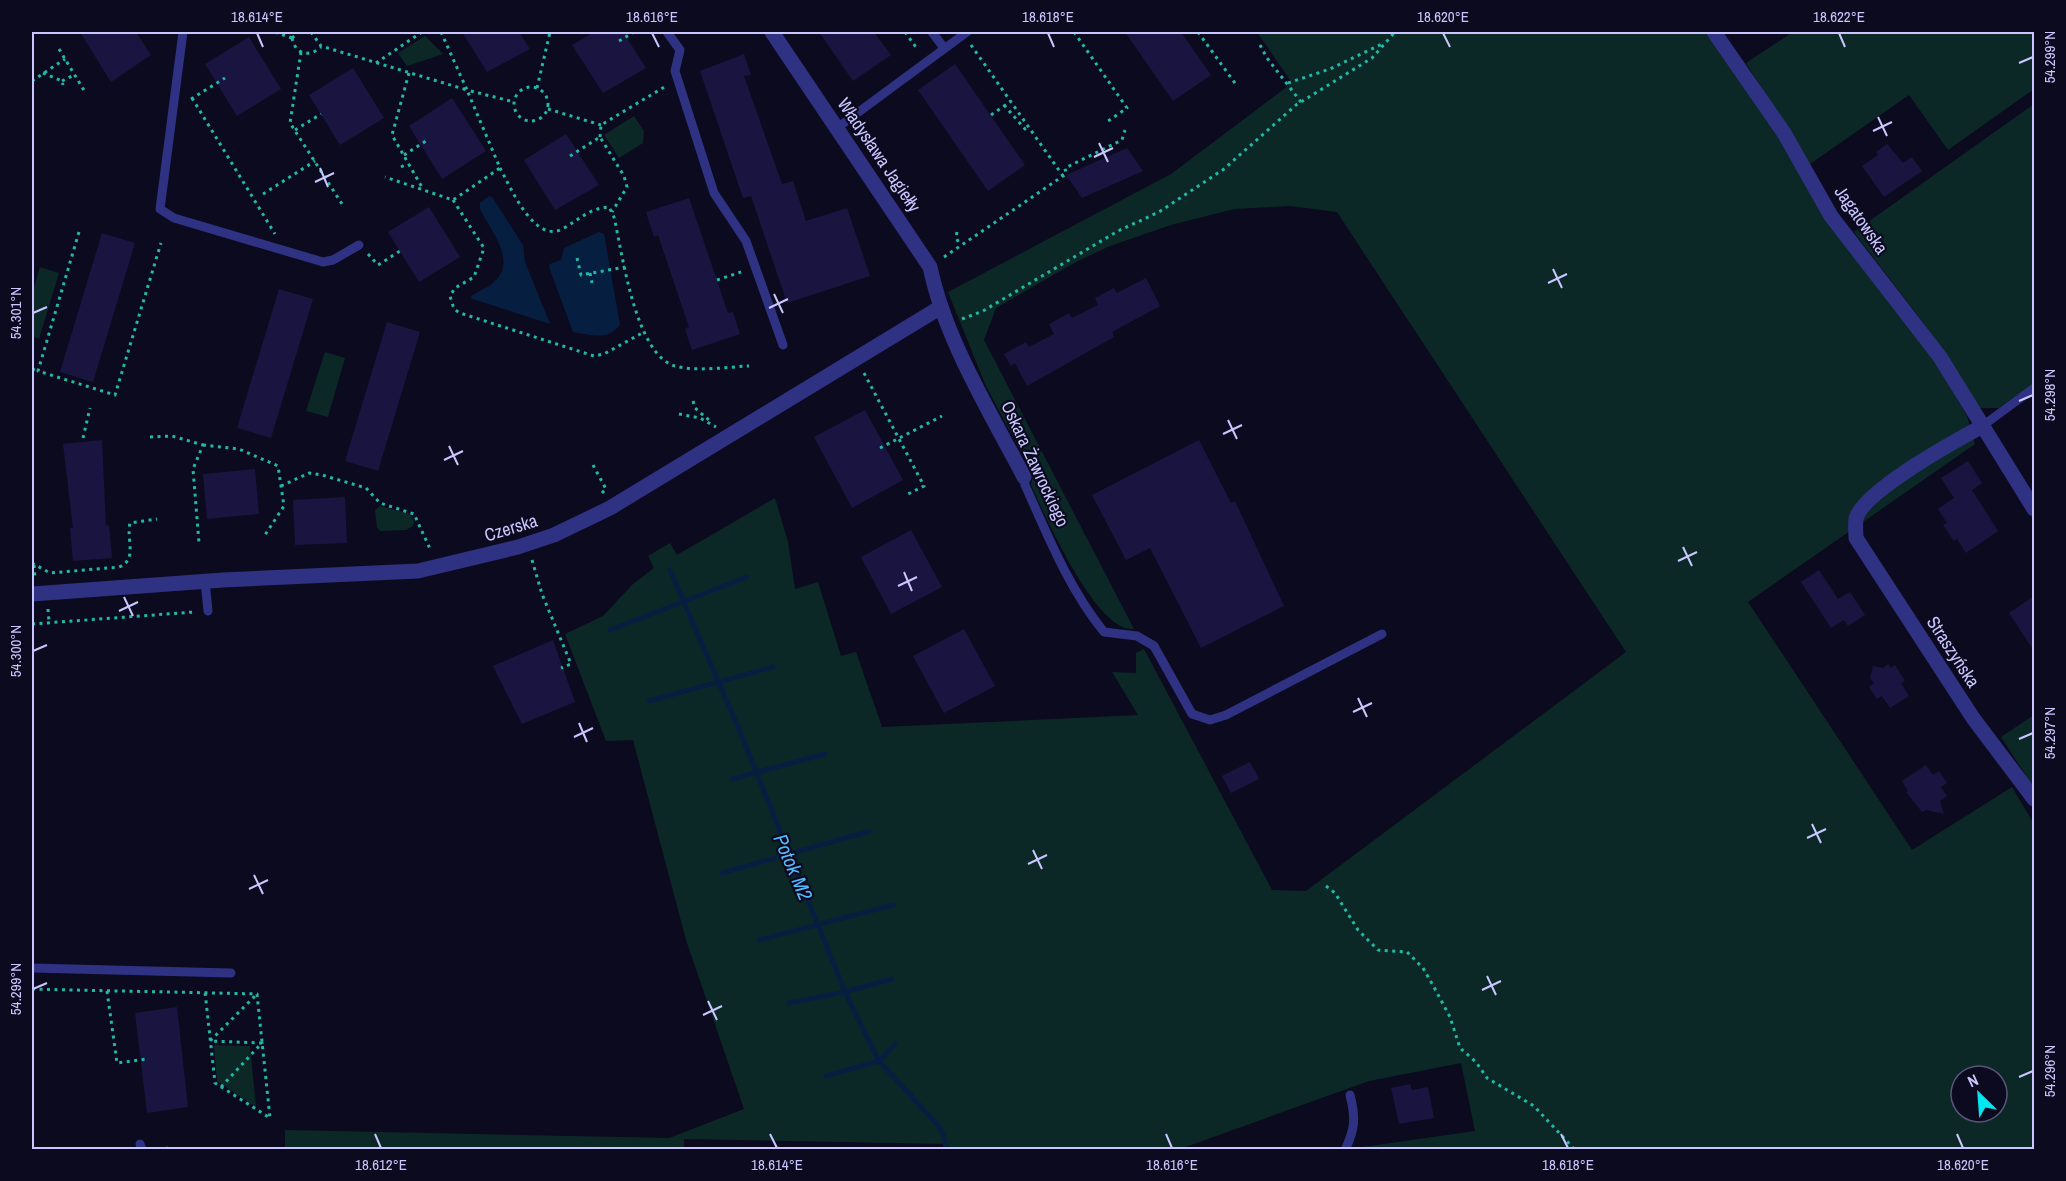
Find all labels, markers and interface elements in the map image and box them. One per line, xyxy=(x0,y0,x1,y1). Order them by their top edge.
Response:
text: 18.614°E xyxy=(231,6,283,27)
text: 18.616°E xyxy=(626,6,678,27)
text: 18.618°E xyxy=(1022,6,1074,27)
text: 18.620°E xyxy=(1417,6,1469,27)
text: 18.622°E xyxy=(1813,6,1865,27)
text: 54.299°N xyxy=(2039,31,2060,83)
street label: Władysława Jagiełły xyxy=(832,93,927,217)
street label: Jagatowska xyxy=(1829,181,1894,259)
text: 54.301°N xyxy=(5,287,26,339)
text: 54.298°N xyxy=(2039,369,2060,421)
street label: Oskara Żawrockiego xyxy=(995,397,1076,531)
street label: Czerska xyxy=(481,508,540,547)
street label: Straszyńska xyxy=(1921,611,1986,692)
text: 54.300°N xyxy=(5,625,26,677)
text: 54.297°N xyxy=(2039,707,2060,759)
water label: Potok M2 xyxy=(767,830,820,905)
text: 54.299°N xyxy=(5,963,26,1015)
text: 54.296°N xyxy=(2039,1045,2060,1097)
north arrow xyxy=(1949,1064,2009,1124)
text: N xyxy=(1964,1068,1982,1092)
text: 18.612°E xyxy=(355,1154,407,1175)
text: 18.614°E xyxy=(751,1154,803,1175)
text: 18.616°E xyxy=(1146,1154,1198,1175)
text: 18.618°E xyxy=(1542,1154,1594,1175)
text: 18.620°E xyxy=(1937,1154,1989,1175)

